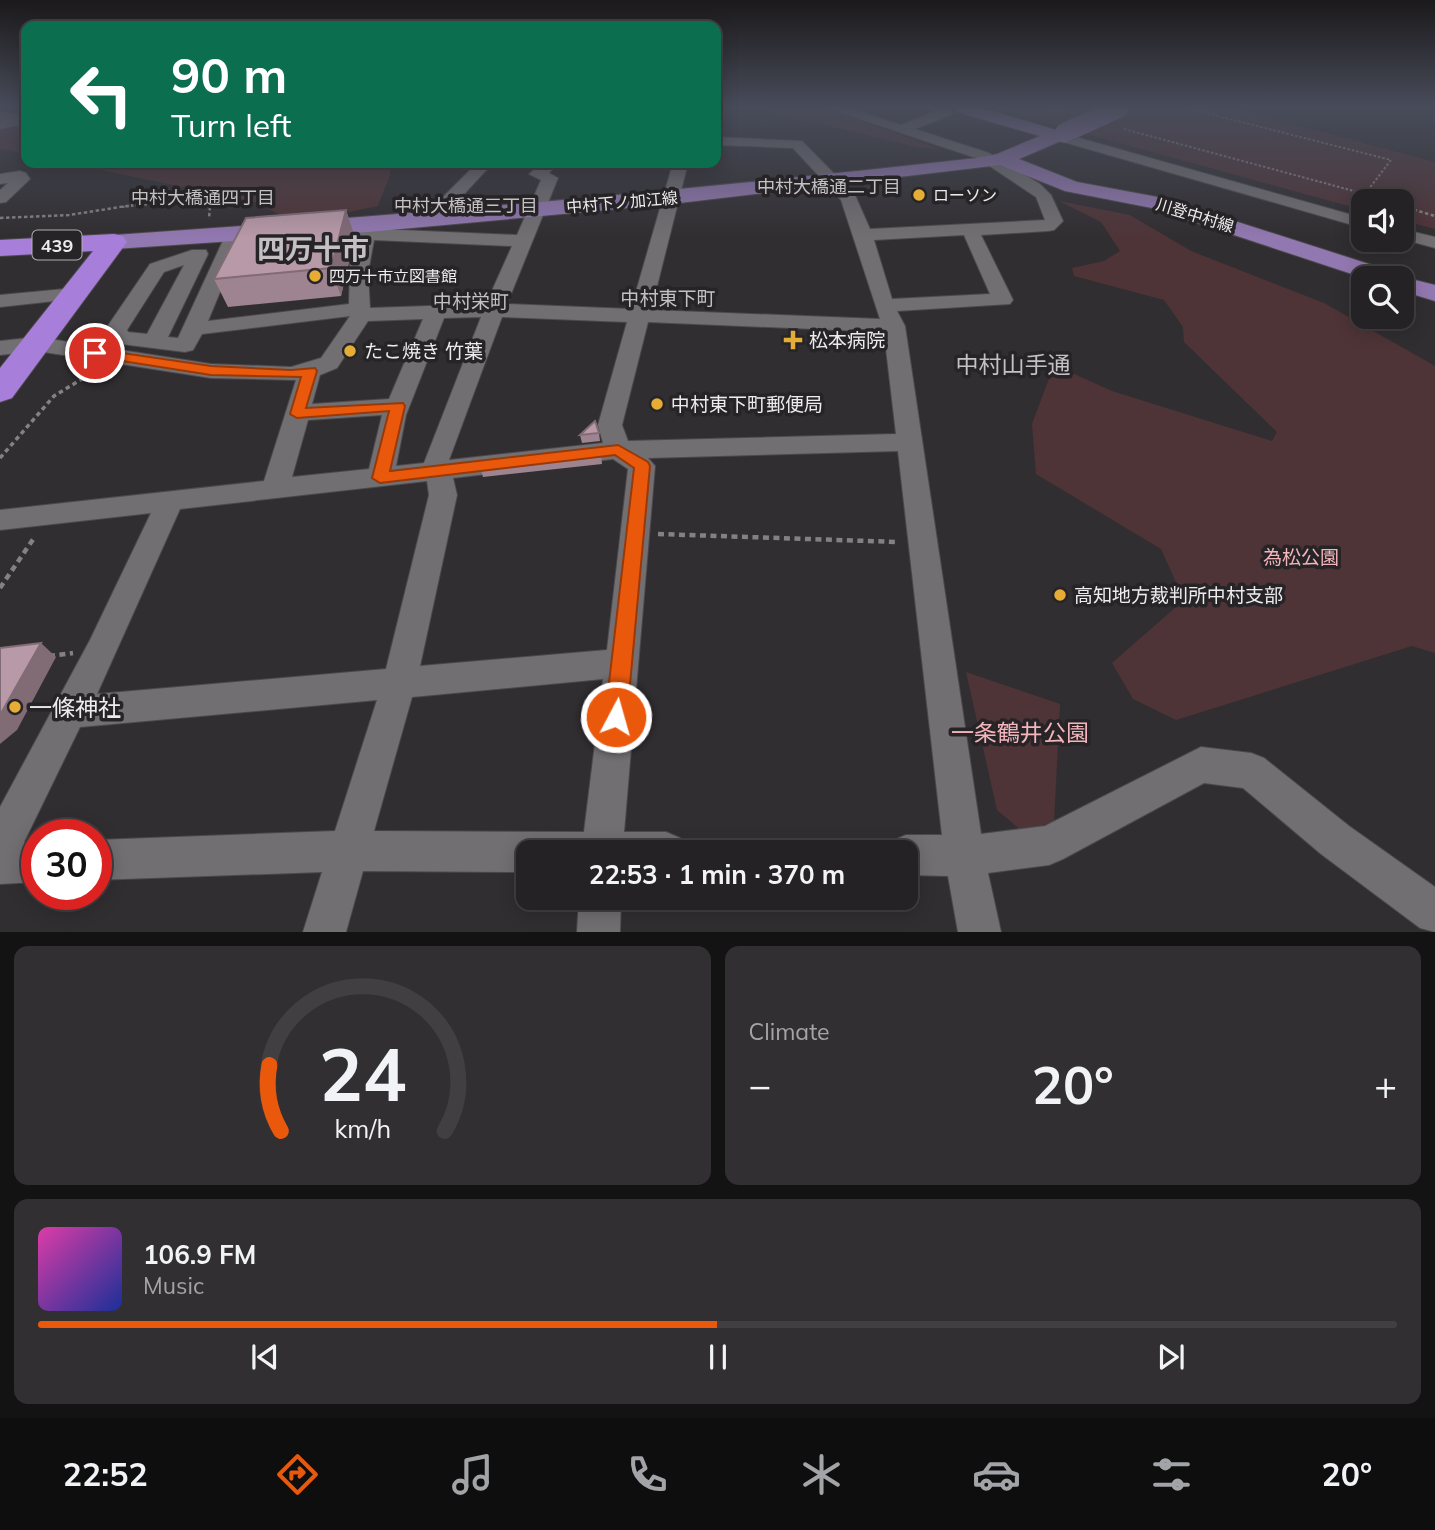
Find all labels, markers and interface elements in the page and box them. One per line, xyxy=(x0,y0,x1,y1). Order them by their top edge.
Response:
text: 90 m xyxy=(171,44,287,105)
icon: left xyxy=(56,49,147,140)
text: Turn left xyxy=(171,105,291,145)
district label: 中村大橋通二丁目 xyxy=(757,175,901,198)
place label: ローソン xyxy=(933,185,997,205)
district label: 中村大橋通四丁目 xyxy=(131,186,275,209)
street label: 中村下ノ加江線 xyxy=(565,187,679,217)
marker: ローソン xyxy=(911,187,927,203)
map controls xyxy=(1351,189,1414,329)
button: sound xyxy=(1351,189,1414,252)
district label: 中村大橋通三丁目 xyxy=(394,194,538,217)
street label: 川登中村線 xyxy=(1154,194,1236,236)
road number: 439 xyxy=(32,230,82,260)
district label: 四万十市 xyxy=(257,231,369,266)
place label: 四万十市立図書館 xyxy=(329,266,457,286)
button: search xyxy=(1351,266,1414,329)
marker: 四万十市立図書館 xyxy=(307,268,323,284)
district label: 中村東下町 xyxy=(620,286,716,310)
district label: 中村栄町 xyxy=(433,289,509,313)
pin xyxy=(65,323,125,383)
place label: 松本病院 xyxy=(809,328,885,352)
marker: 松本病院 xyxy=(783,330,803,350)
icon: arrive xyxy=(76,334,114,372)
place label: たこ焼き 竹葉 xyxy=(364,339,483,363)
marker: たこ焼き 竹葉 xyxy=(342,343,358,359)
district label: 中村山手通 xyxy=(956,350,1071,379)
place label: 中村東下町郵便局 xyxy=(671,392,823,416)
marker: 中村東下町郵便局 xyxy=(649,396,665,412)
park label: 為松公園 xyxy=(1263,545,1339,569)
place label: 高知地方裁判所中村支部 xyxy=(1074,583,1283,607)
marker: 高知地方裁判所中村支部 xyxy=(1052,587,1068,603)
position arrow xyxy=(579,680,653,754)
place label: 一條神社 xyxy=(29,693,121,722)
marker: 一條神社 xyxy=(7,699,23,715)
park label: 一条鶴井公園 xyxy=(951,718,1089,747)
speed limit sign: 30 xyxy=(21,819,112,910)
text: 22:53 · 1 min · 370 m xyxy=(589,858,845,891)
text: Climate xyxy=(749,1017,830,1046)
text: 24 xyxy=(319,1029,406,1120)
text: 20° xyxy=(1032,1052,1114,1117)
text: − xyxy=(749,1061,771,1109)
text: + xyxy=(1374,1061,1397,1109)
text: km/h xyxy=(334,1113,391,1144)
text: 106.9 FM xyxy=(143,1238,256,1271)
text: Music xyxy=(143,1271,204,1300)
icon: previous xyxy=(246,1338,284,1376)
icon: pause xyxy=(699,1338,737,1376)
icon: next xyxy=(1152,1338,1190,1376)
icon: directions xyxy=(273,1450,322,1499)
icon: music xyxy=(448,1450,497,1499)
icon: phone xyxy=(623,1450,672,1499)
icon: climate xyxy=(797,1450,846,1499)
icon: car xyxy=(972,1450,1021,1499)
icon: filters xyxy=(1147,1450,1196,1499)
text: 22:52 xyxy=(63,1454,148,1494)
text: 20° xyxy=(1322,1454,1372,1494)

